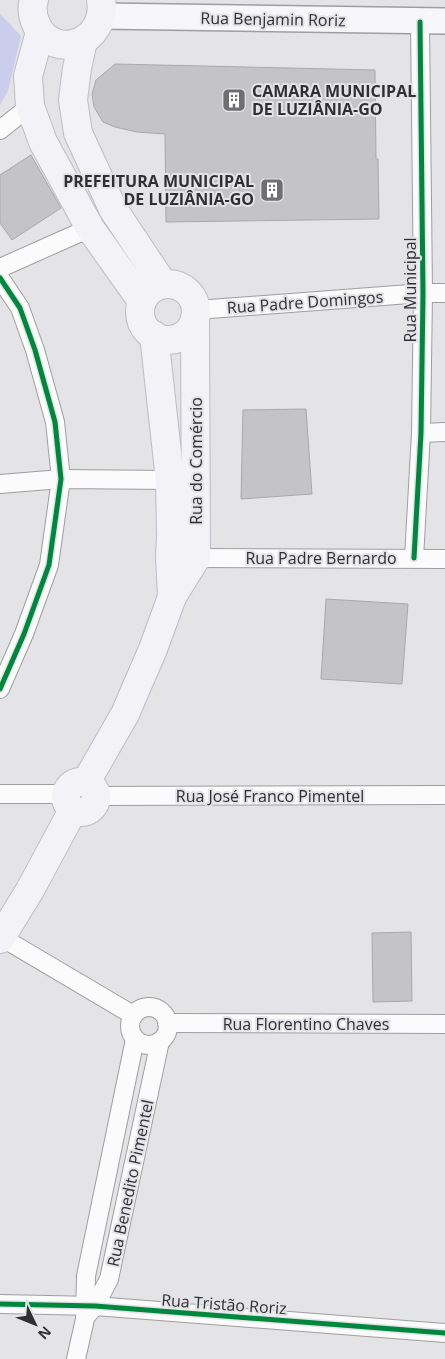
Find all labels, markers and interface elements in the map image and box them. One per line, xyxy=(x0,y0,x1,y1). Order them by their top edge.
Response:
street label: Rua Benjamin Roriz xyxy=(200,7,346,31)
place label: CAMARA MUNICIPAL DE LUZIÂNIA-GO xyxy=(252,80,416,120)
building icon: CAMARA MUNICIPAL DE LUZIÂNIA-GO xyxy=(221,87,247,113)
place label: PREFEITURA MUNICIPAL DE LUZIÂNIA-GO xyxy=(63,170,254,210)
building icon: PREFEITURA MUNICIPAL DE LUZIÂNIA-GO xyxy=(259,177,285,203)
street label: Rua Municipal xyxy=(399,237,421,343)
street label: Rua Padre Domingos xyxy=(226,286,384,318)
street label: Rua do Comércio xyxy=(185,397,207,525)
street label: Rua Padre Bernardo xyxy=(245,547,397,569)
street label: Rua José Franco Pimentel xyxy=(176,785,364,807)
street label: Rua Florentino Chaves xyxy=(223,1013,389,1035)
street label: Rua Benedito Pimentel xyxy=(102,1097,158,1269)
street label: Rua Tristão Roriz xyxy=(161,1289,287,1319)
north arrow xyxy=(10,1299,60,1349)
text: N xyxy=(34,1323,56,1344)

